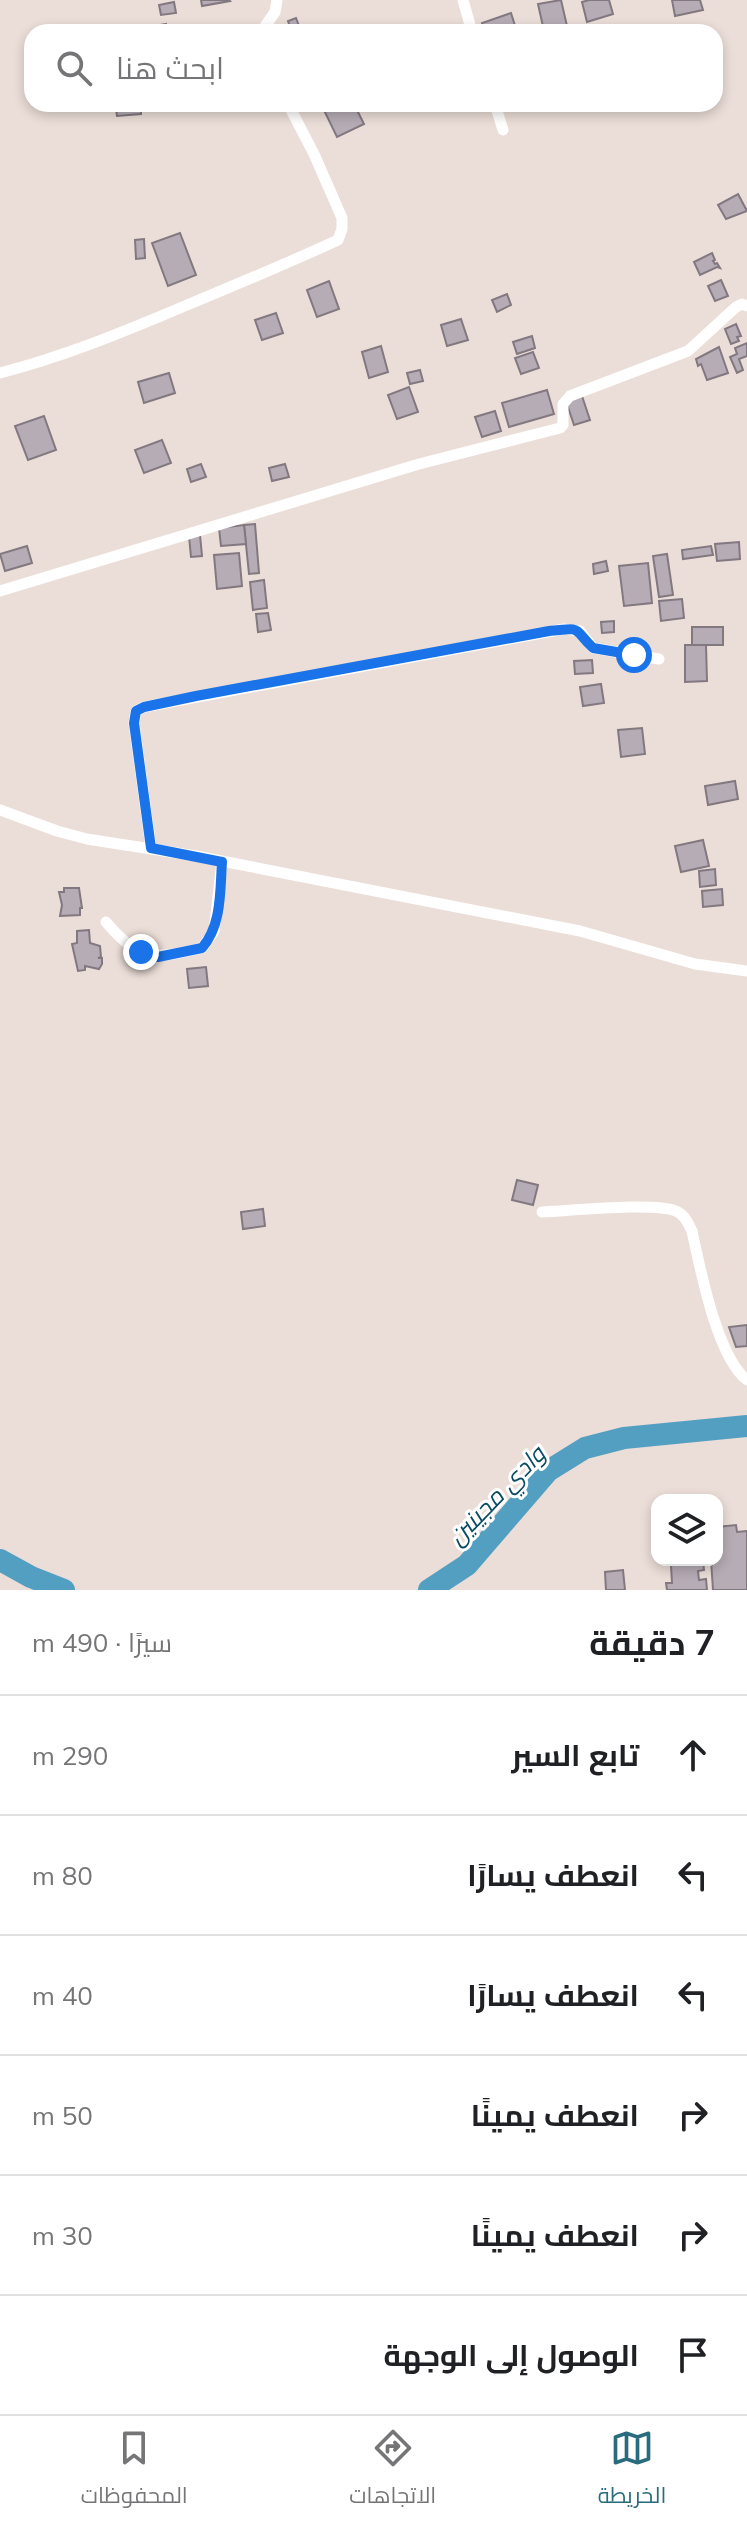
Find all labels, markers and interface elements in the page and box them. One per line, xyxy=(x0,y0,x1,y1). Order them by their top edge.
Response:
search box xyxy=(24,24,723,112)
icon: search xyxy=(52,46,96,90)
text: ابحث هنا xyxy=(116,49,224,87)
route start xyxy=(616,637,652,673)
route end xyxy=(123,934,159,970)
water label: وادي مجينين xyxy=(441,1438,556,1554)
map controls xyxy=(651,1494,723,1566)
button: layers xyxy=(651,1494,723,1566)
text: 7 دقيقة xyxy=(589,1621,715,1664)
text: سيرًا · 490 m xyxy=(32,1626,172,1659)
icon: ahead xyxy=(671,1733,715,1777)
text: تابع السير xyxy=(512,1736,639,1774)
text: 290 m xyxy=(32,1739,108,1772)
icon: left xyxy=(671,1853,715,1897)
text: انعطف يسارًا xyxy=(467,1856,639,1894)
text: 80 m xyxy=(32,1859,93,1892)
icon: left xyxy=(671,1973,715,2017)
text: انعطف يسارًا xyxy=(467,1976,639,2014)
text: 40 m xyxy=(32,1979,93,2012)
icon: right xyxy=(671,2093,715,2137)
text: انعطف يمينًا xyxy=(471,2096,639,2134)
text: 50 m xyxy=(32,2099,93,2132)
icon: right xyxy=(671,2213,715,2257)
text: انعطف يمينًا xyxy=(471,2216,639,2254)
text: 30 m xyxy=(32,2219,93,2252)
icon: arrive xyxy=(671,2333,715,2377)
text: الوصول إلى الوجهة xyxy=(384,2336,639,2374)
tab: المحفوظات xyxy=(81,2426,188,2516)
tab: الاتجاهات xyxy=(349,2426,436,2516)
tab: الخريطة xyxy=(598,2426,666,2516)

